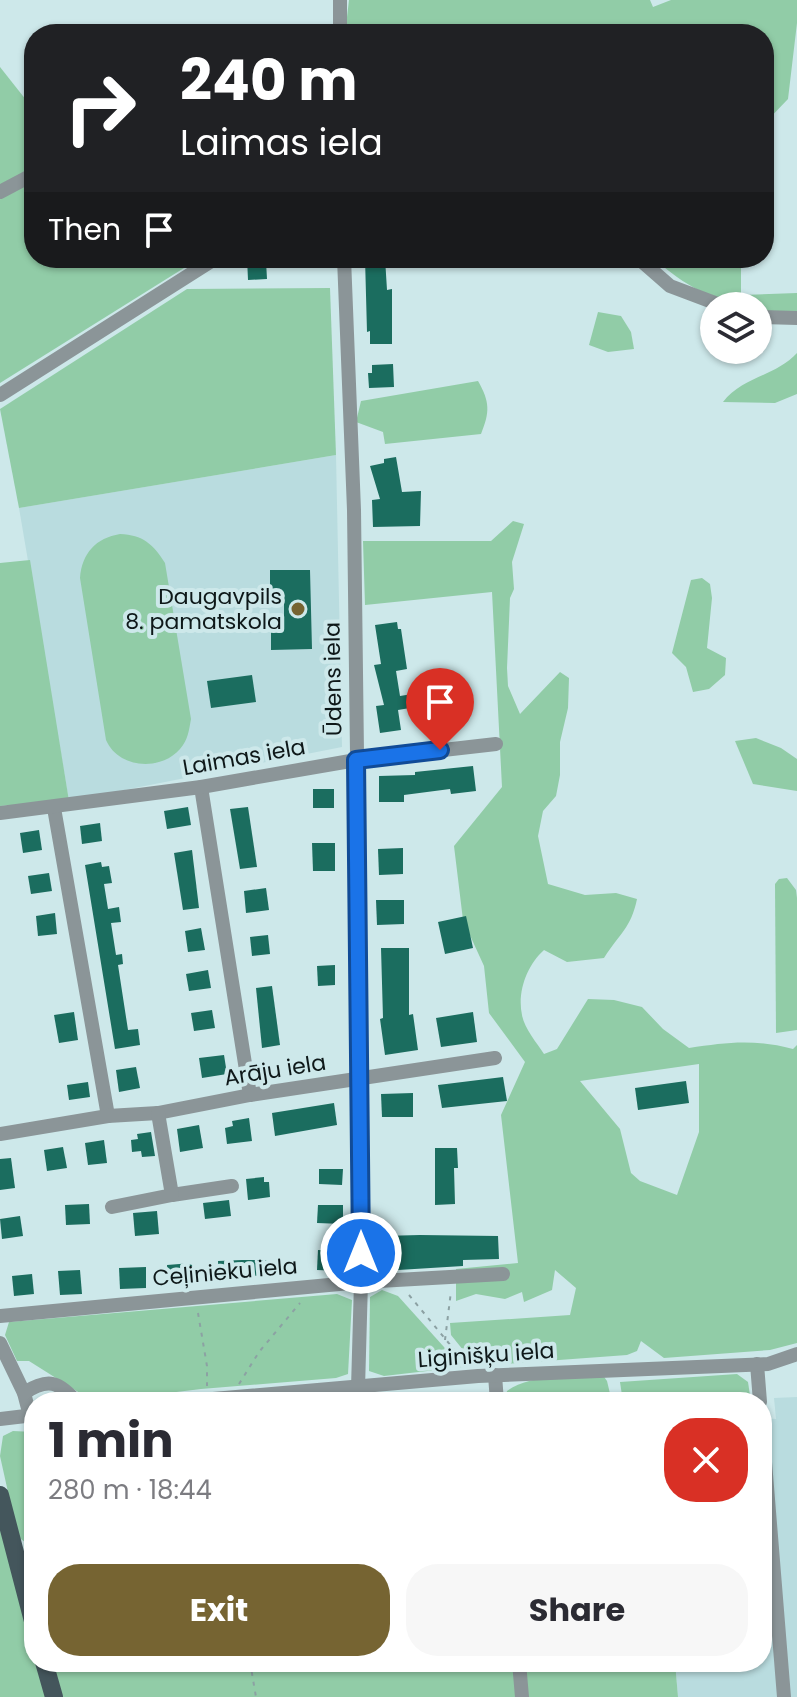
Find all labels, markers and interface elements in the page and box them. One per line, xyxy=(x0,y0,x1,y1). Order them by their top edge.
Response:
text: 240 m xyxy=(180,41,358,120)
icon: right xyxy=(48,56,152,160)
text: Laimas iela xyxy=(180,117,383,168)
text: Then xyxy=(48,208,121,251)
icon: arrive xyxy=(137,208,181,252)
map controls xyxy=(700,292,772,364)
button: layers xyxy=(700,292,772,364)
place label: Daugavpils 8. pamatskola xyxy=(125,581,282,637)
marker: Daugavpils 8. pamatskola xyxy=(289,600,307,618)
street label: Ūdens iela xyxy=(317,622,349,736)
pin xyxy=(406,668,474,750)
icon: arrive xyxy=(418,680,462,724)
street label: Laimas iela xyxy=(180,731,308,783)
street label: Arāju iela xyxy=(222,1047,328,1093)
position arrow xyxy=(319,1211,403,1295)
street label: Ceļinieku iela xyxy=(151,1250,299,1294)
street label: Liginišķu iela xyxy=(417,1335,555,1375)
text: 1 min xyxy=(48,1407,174,1474)
button: close xyxy=(664,1418,748,1502)
text: 280 m · 18:44 xyxy=(48,1472,212,1508)
button: Exit xyxy=(48,1564,390,1656)
button: Share xyxy=(406,1564,748,1656)

